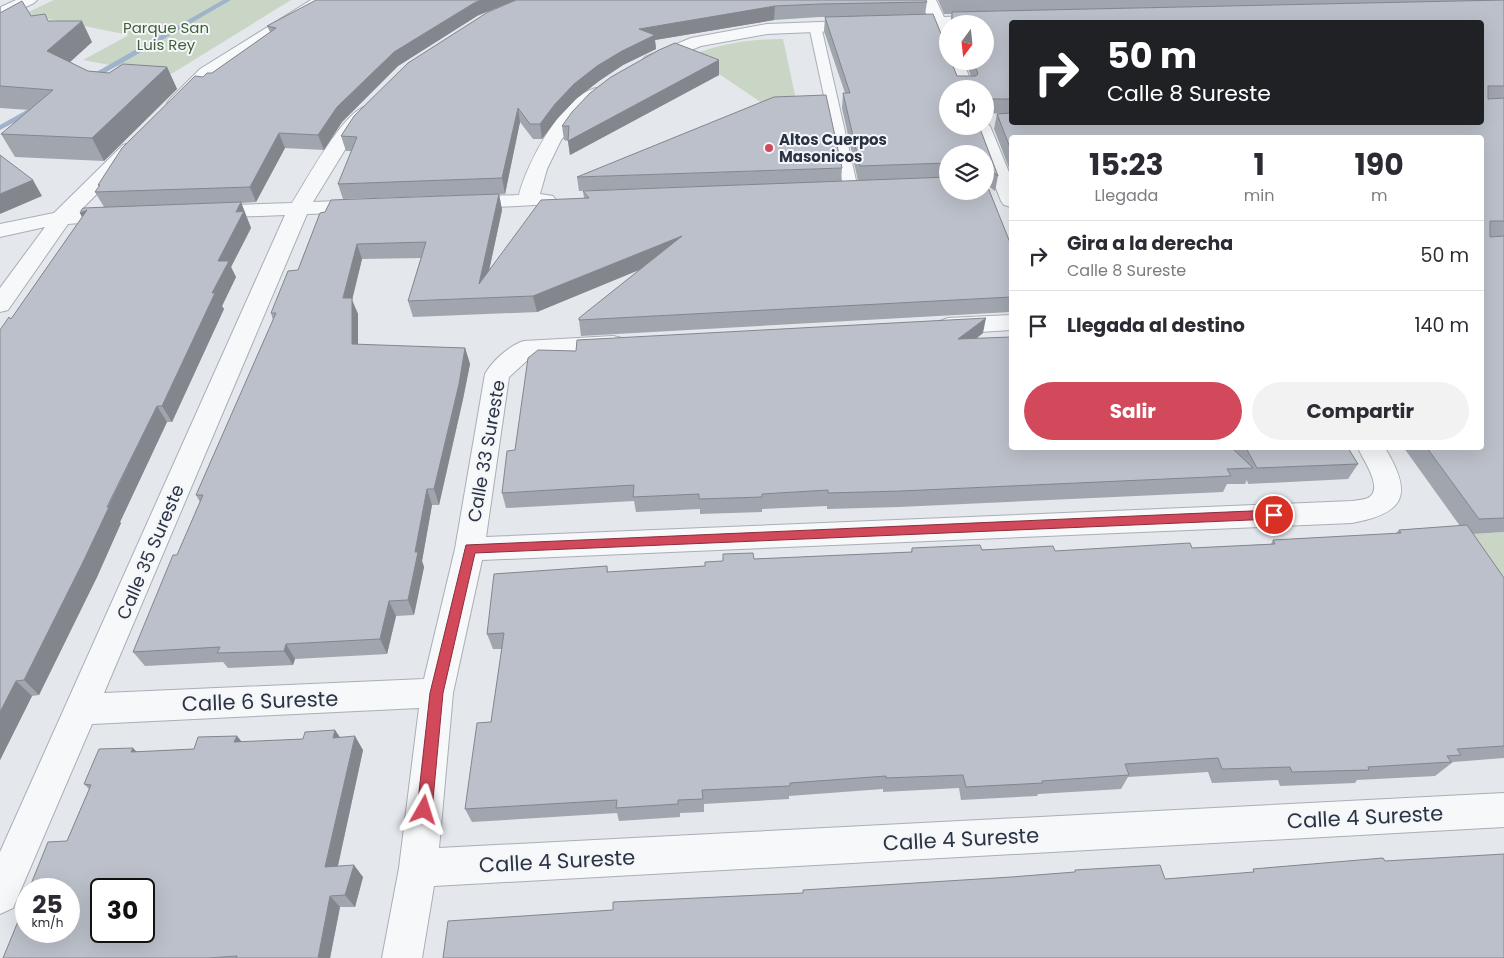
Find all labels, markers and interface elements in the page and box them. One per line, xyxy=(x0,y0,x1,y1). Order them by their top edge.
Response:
north arrow xyxy=(939,15,994,70)
map controls xyxy=(939,15,994,200)
park label: Parque San Luis Rey xyxy=(123,17,209,55)
text: 50 m xyxy=(1107,31,1197,80)
icon: right xyxy=(1024,40,1089,105)
text: Calle 8 Sureste xyxy=(1107,78,1271,109)
button: sound xyxy=(939,80,994,135)
place label: Altos Cuerpos Masonicos xyxy=(779,129,887,167)
marker: Altos Cuerpos Masonicos xyxy=(763,142,775,154)
text: 15:23 xyxy=(1089,143,1164,186)
text: 1 xyxy=(1254,143,1265,186)
text: 190 xyxy=(1355,143,1404,186)
button: layers xyxy=(939,145,994,200)
text: Llegada xyxy=(1094,184,1158,207)
text: min xyxy=(1244,184,1274,207)
text: m xyxy=(1371,184,1387,207)
text: Gira a la derecha xyxy=(1067,230,1233,257)
icon: right xyxy=(1024,242,1052,270)
text: 50 m xyxy=(1420,242,1469,269)
text: Calle 8 Sureste xyxy=(1067,259,1186,282)
icon: arrive xyxy=(1024,312,1052,340)
text: Llegada al destino xyxy=(1067,312,1245,339)
text: 140 m xyxy=(1414,312,1469,339)
street label: Calle 33 Sureste xyxy=(461,378,511,524)
button: Salir xyxy=(1024,382,1242,440)
button: Compartir xyxy=(1252,382,1469,440)
street label: Calle 35 Sureste xyxy=(110,481,190,623)
pin xyxy=(1253,494,1295,536)
icon: arrive xyxy=(1260,501,1288,529)
street label: Calle 6 Sureste xyxy=(181,684,339,718)
position arrow xyxy=(397,783,449,835)
street label: Calle 4 Sureste xyxy=(1286,798,1444,836)
street label: Calle 4 Sureste xyxy=(882,820,1040,858)
street label: Calle 4 Sureste xyxy=(478,842,636,880)
speed limit sign: 30 xyxy=(90,878,155,943)
text: 25 xyxy=(32,887,63,922)
text: km/h xyxy=(32,914,63,931)

